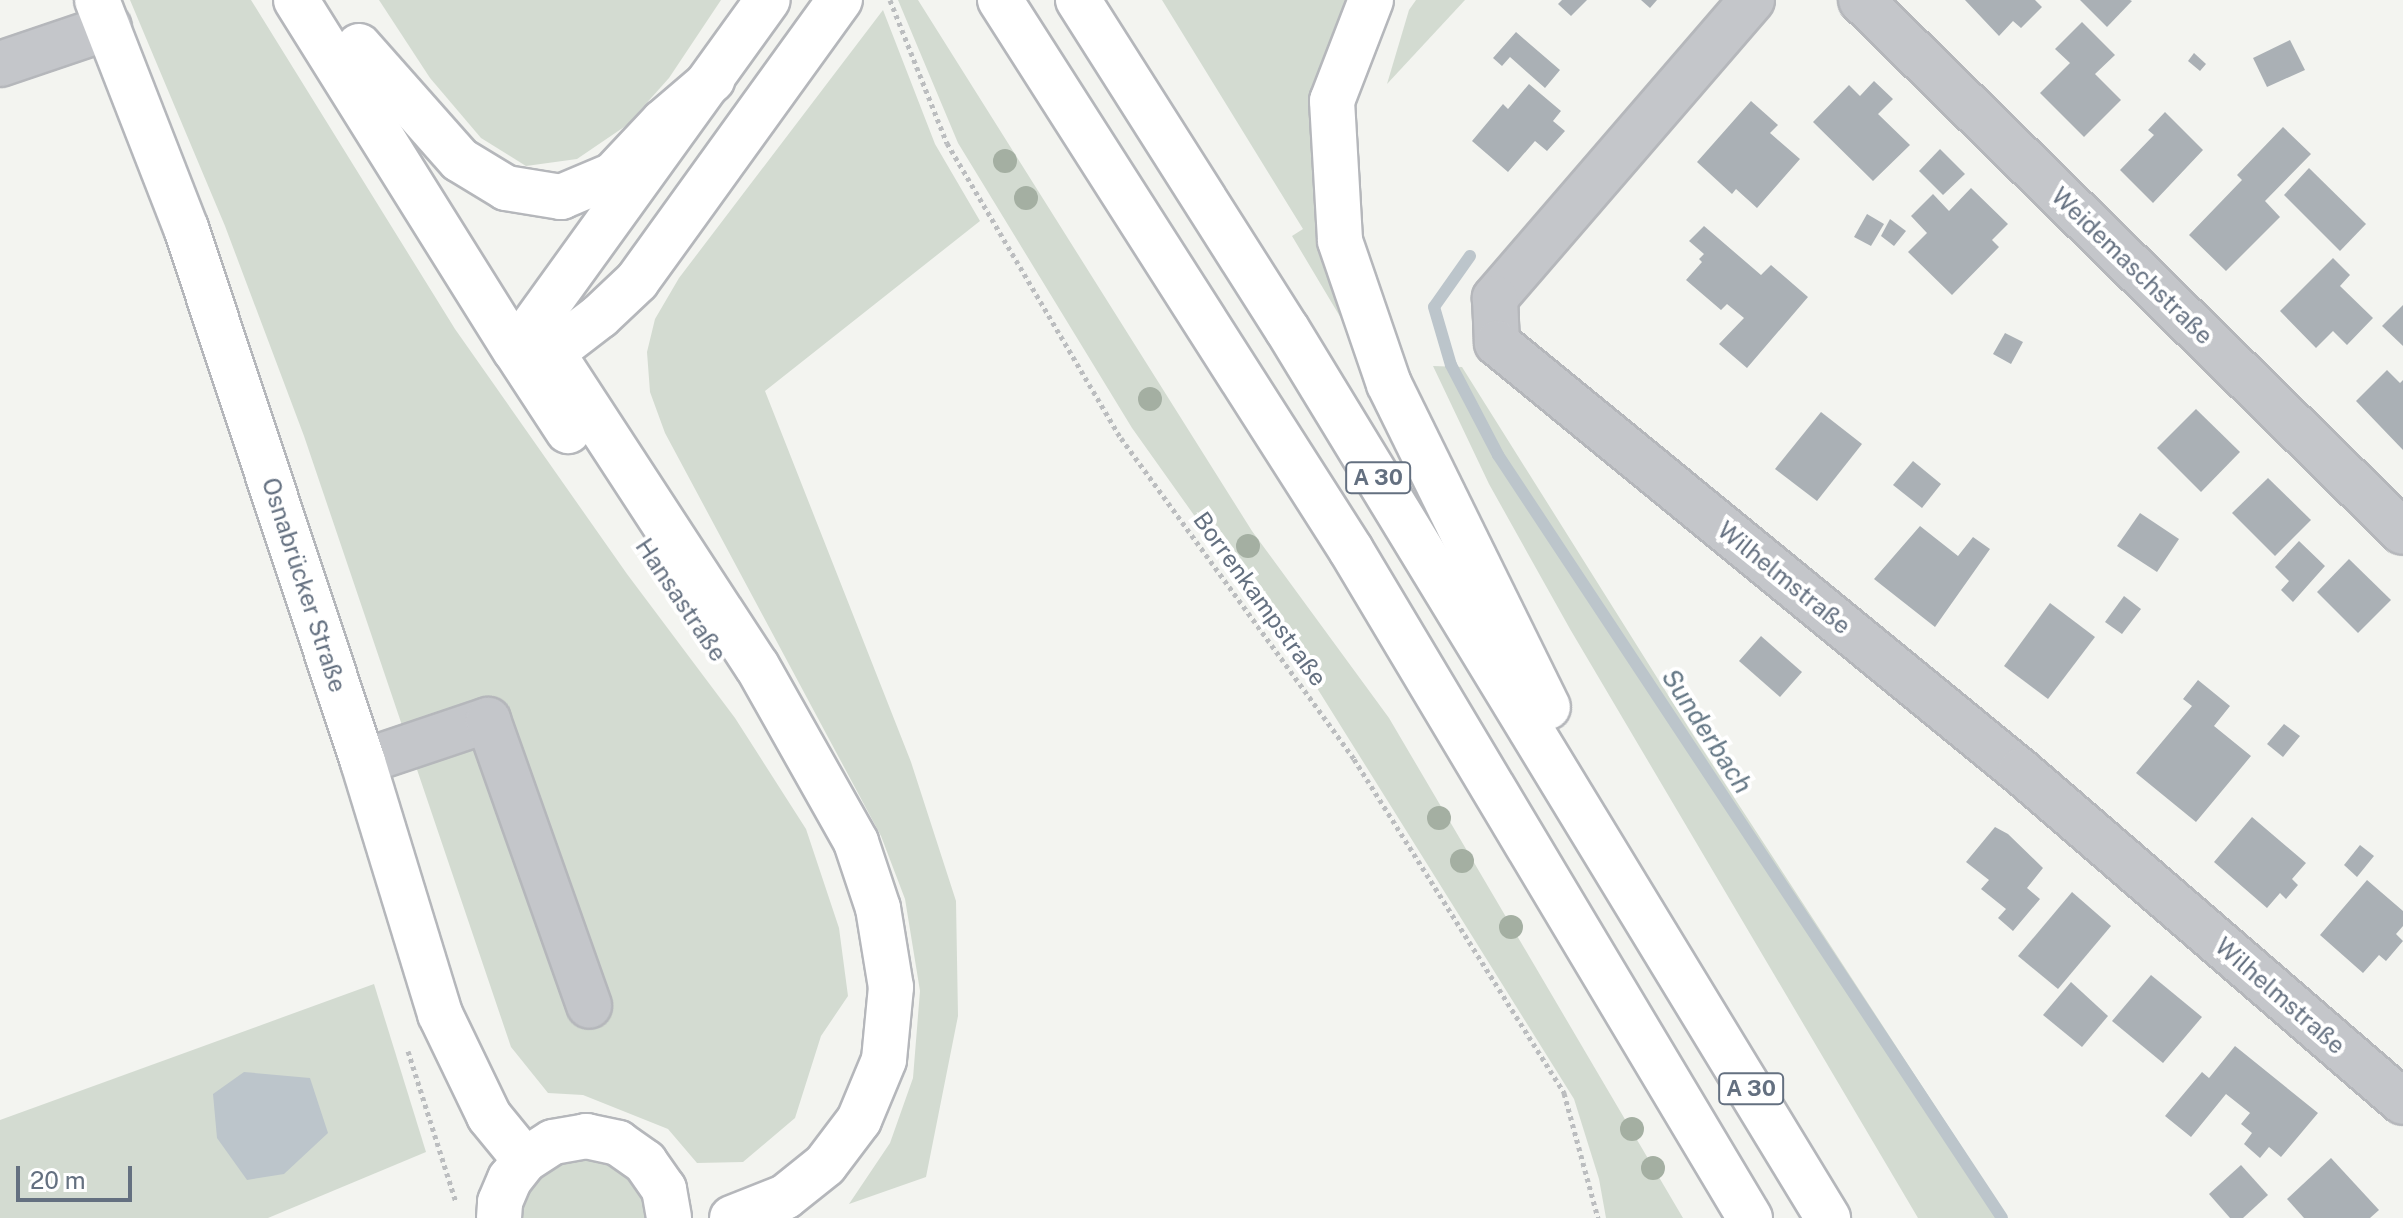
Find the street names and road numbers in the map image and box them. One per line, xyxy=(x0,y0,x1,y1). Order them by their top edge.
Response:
street label: Weidemaschstraße xyxy=(2045,182,2219,350)
road number: A 30 xyxy=(1344,460,1412,496)
street label: Osnabrücker Straße xyxy=(256,474,352,696)
street label: Borrenkampstraße xyxy=(1187,506,1333,692)
street label: Wilhelmstraße xyxy=(1712,516,1856,640)
street label: Hansastraße xyxy=(629,533,733,667)
street label: Wilhelmstraße xyxy=(2209,932,2351,1060)
road number: A 30 xyxy=(1717,1071,1785,1107)

